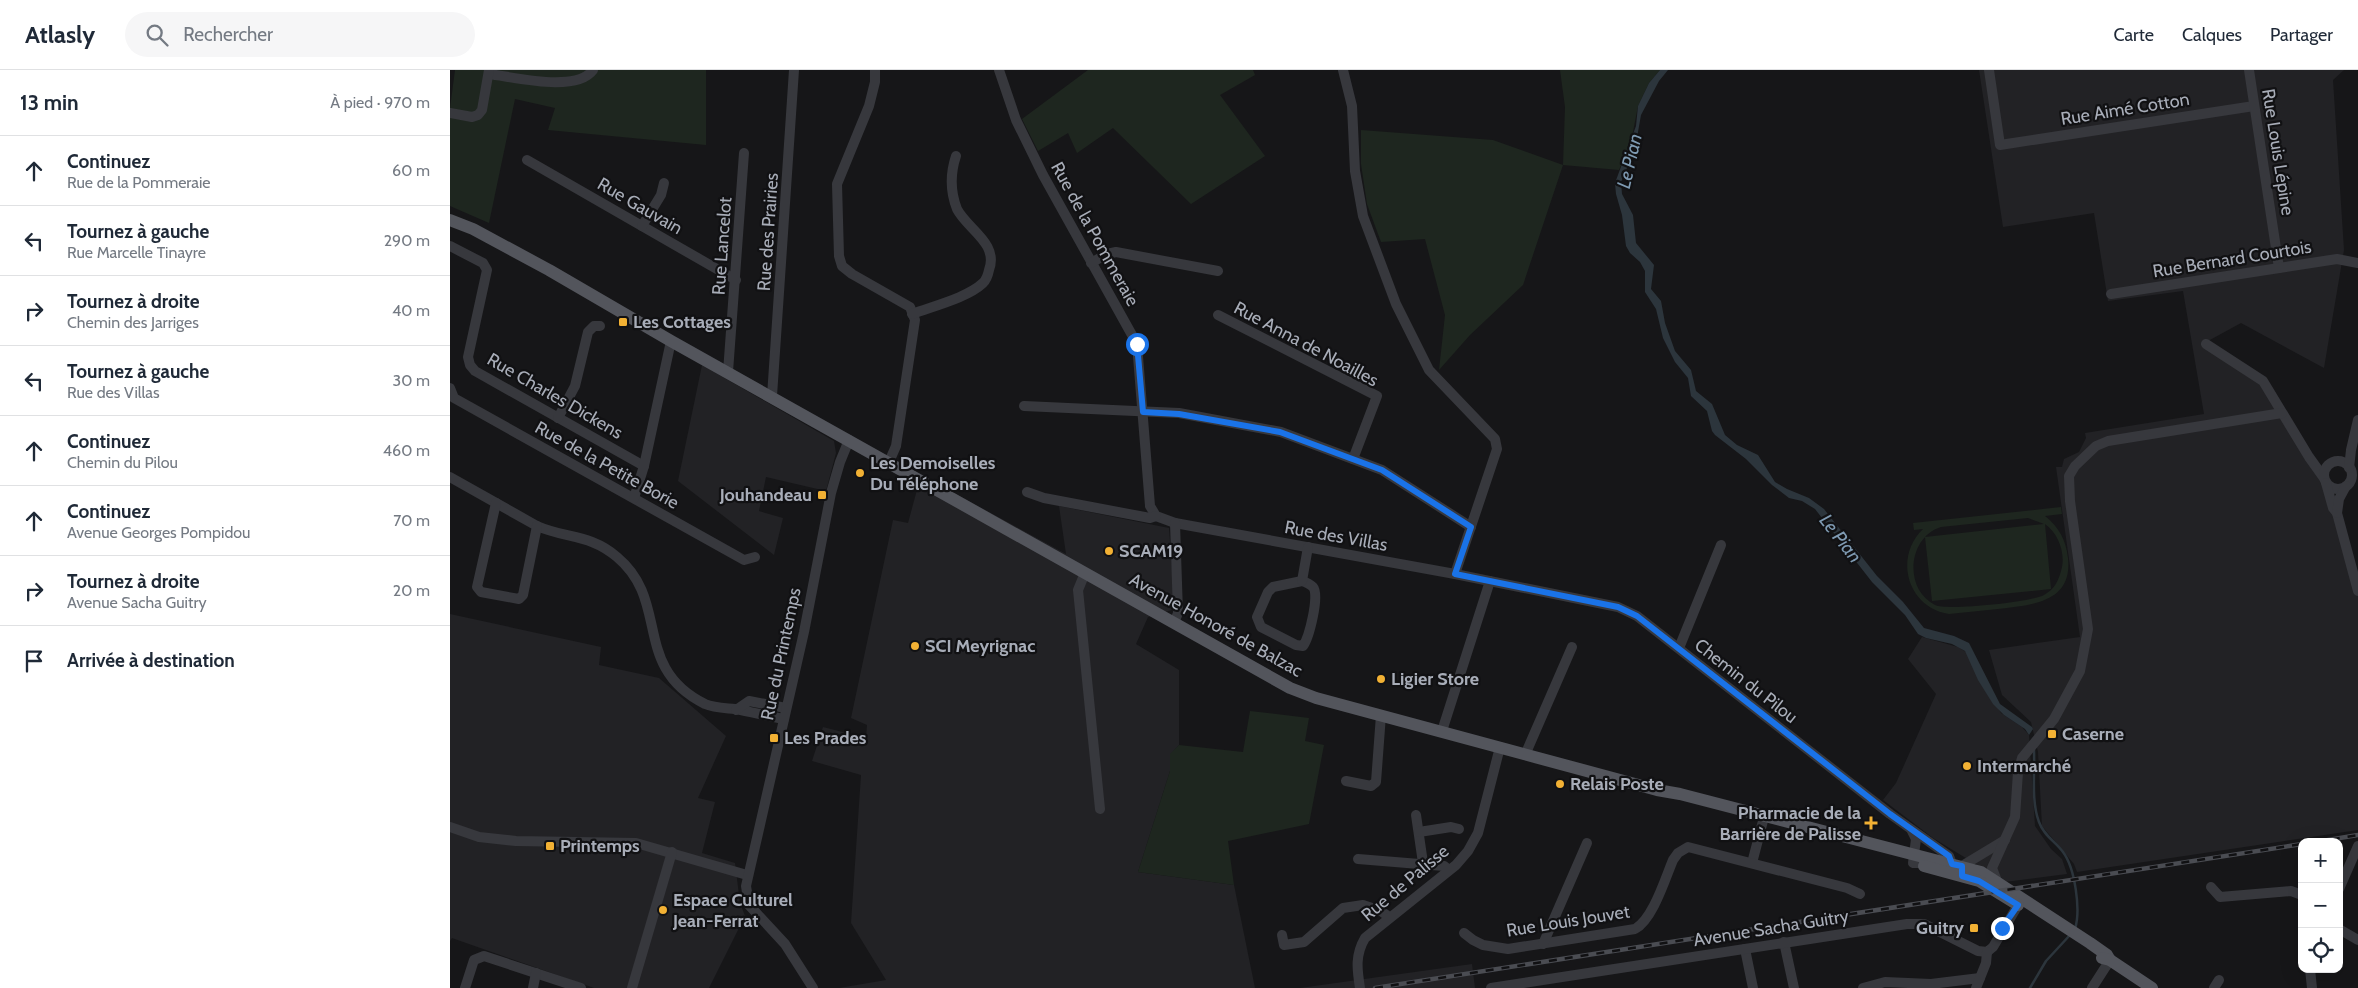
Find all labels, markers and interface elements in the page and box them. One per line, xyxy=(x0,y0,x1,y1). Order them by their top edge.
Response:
search box xyxy=(125,12,475,57)
text: Atlasly xyxy=(25,20,95,49)
icon: search xyxy=(143,21,171,49)
text: Rechercher xyxy=(183,23,273,46)
text: Carte xyxy=(2113,24,2154,46)
text: Calques xyxy=(2182,24,2242,46)
text: Partager xyxy=(2270,24,2333,46)
street label: Rue Louis Lépine xyxy=(2257,87,2299,217)
street label: Rue Aimé Cotton xyxy=(2059,88,2191,130)
text: 13 min xyxy=(20,90,79,115)
text: À pied · 970 m xyxy=(330,93,430,112)
water label: Le Pian xyxy=(1612,132,1647,191)
text: Continuez xyxy=(67,150,150,173)
icon: ahead xyxy=(20,157,48,185)
street label: Rue de la Pommeraie xyxy=(1046,158,1144,310)
text: 60 m xyxy=(392,161,430,180)
street label: Rue des Prairies xyxy=(753,172,783,292)
text: Rue de la Pommeraie xyxy=(67,173,211,192)
street label: Rue Gauvain xyxy=(593,173,687,239)
street label: Rue Lancelot xyxy=(708,196,736,296)
text: Tournez à gauche xyxy=(67,220,209,243)
icon: left xyxy=(20,227,48,255)
text: 290 m xyxy=(384,231,430,250)
street label: Rue Bernard Courtois xyxy=(2151,236,2313,282)
text: Rue Marcelle Tinayre xyxy=(67,243,206,262)
text: Tournez à droite xyxy=(67,290,200,313)
icon: right xyxy=(20,297,48,325)
street label: Rue Anna de Noailles xyxy=(1230,297,1382,391)
text: 40 m xyxy=(392,301,430,320)
place label: Les Cottages xyxy=(633,311,731,333)
text: Chemin des Jarriges xyxy=(67,313,199,332)
marker: Les Cottages xyxy=(617,316,629,328)
route start xyxy=(1126,333,1149,356)
street label: Rue Charles Dickens xyxy=(483,348,627,444)
text: Tournez à gauche xyxy=(67,360,209,383)
icon: left xyxy=(20,367,48,395)
text: 30 m xyxy=(393,371,430,390)
text: Rue des Villas xyxy=(67,383,160,402)
street label: Rue de la Petite Borie xyxy=(531,416,683,514)
text: Continuez xyxy=(67,430,150,453)
icon: ahead xyxy=(20,437,48,465)
text: 460 m xyxy=(383,441,430,460)
place label: Les Demoiselles Du Téléphone xyxy=(870,452,996,495)
text: Chemin du Pilou xyxy=(67,453,178,472)
marker: Les Demoiselles Du Téléphone xyxy=(854,467,866,479)
place label: Jouhandeau xyxy=(719,484,812,506)
marker: Jouhandeau xyxy=(816,489,828,501)
text: Continuez xyxy=(67,500,150,523)
icon: ahead xyxy=(20,507,48,535)
water label: Le Pian xyxy=(1814,509,1867,567)
text: 70 m xyxy=(393,511,430,530)
street label: Rue des Villas xyxy=(1283,516,1389,556)
text: Avenue Georges Pompidou xyxy=(67,523,251,542)
place label: SCAM19 xyxy=(1119,540,1183,562)
marker: SCAM19 xyxy=(1103,545,1115,557)
street label: Avenue Honoré de Balzac xyxy=(1126,568,1306,682)
text: Tournez à droite xyxy=(67,570,200,593)
icon: right xyxy=(20,577,48,605)
text: 20 m xyxy=(393,581,430,600)
street label: Rue du Printemps xyxy=(756,586,806,722)
text: Avenue Sacha Guitry xyxy=(67,593,207,612)
street label: Chemin du Pilou xyxy=(1690,634,1802,728)
place label: SCI Meyrignac xyxy=(925,635,1035,657)
marker: SCI Meyrignac xyxy=(909,640,921,652)
icon: arrive xyxy=(20,647,48,675)
text: Arrivée à destination xyxy=(67,649,235,672)
place label: Ligier Store xyxy=(1391,668,1479,690)
marker: Ligier Store xyxy=(1375,673,1387,685)
place label: Caserne xyxy=(2062,723,2124,745)
place label: Les Prades xyxy=(784,727,867,749)
marker: Caserne xyxy=(2046,728,2058,740)
marker: Les Prades xyxy=(768,732,780,744)
place label: Intermarché xyxy=(1977,755,2071,777)
marker: Intermarché xyxy=(1961,760,1973,772)
place label: Relais Poste xyxy=(1570,773,1664,795)
marker: Relais Poste xyxy=(1554,778,1566,790)
place label: Pharmacie de la Barrière de Palisse xyxy=(1720,802,1861,845)
marker: Pharmacie de la Barrière de Palisse xyxy=(1865,817,1877,829)
place label: Printemps xyxy=(560,835,640,857)
map controls xyxy=(2298,838,2343,973)
button: + xyxy=(2298,838,2343,883)
marker: Printemps xyxy=(544,840,556,852)
street label: Rue de Palisse xyxy=(1357,840,1453,926)
button: − xyxy=(2298,883,2343,928)
place label: Espace Culturel Jean-Ferrat xyxy=(672,889,793,932)
street label: Rue Louis Jouvet xyxy=(1505,900,1631,942)
marker: Espace Culturel Jean-Ferrat xyxy=(657,904,669,916)
street label: Avenue Sacha Guitry xyxy=(1692,905,1850,951)
place label: Guitry xyxy=(1916,917,1964,939)
route end xyxy=(1991,917,2014,940)
marker: Guitry xyxy=(1968,922,1980,934)
button: locate xyxy=(2298,928,2343,973)

